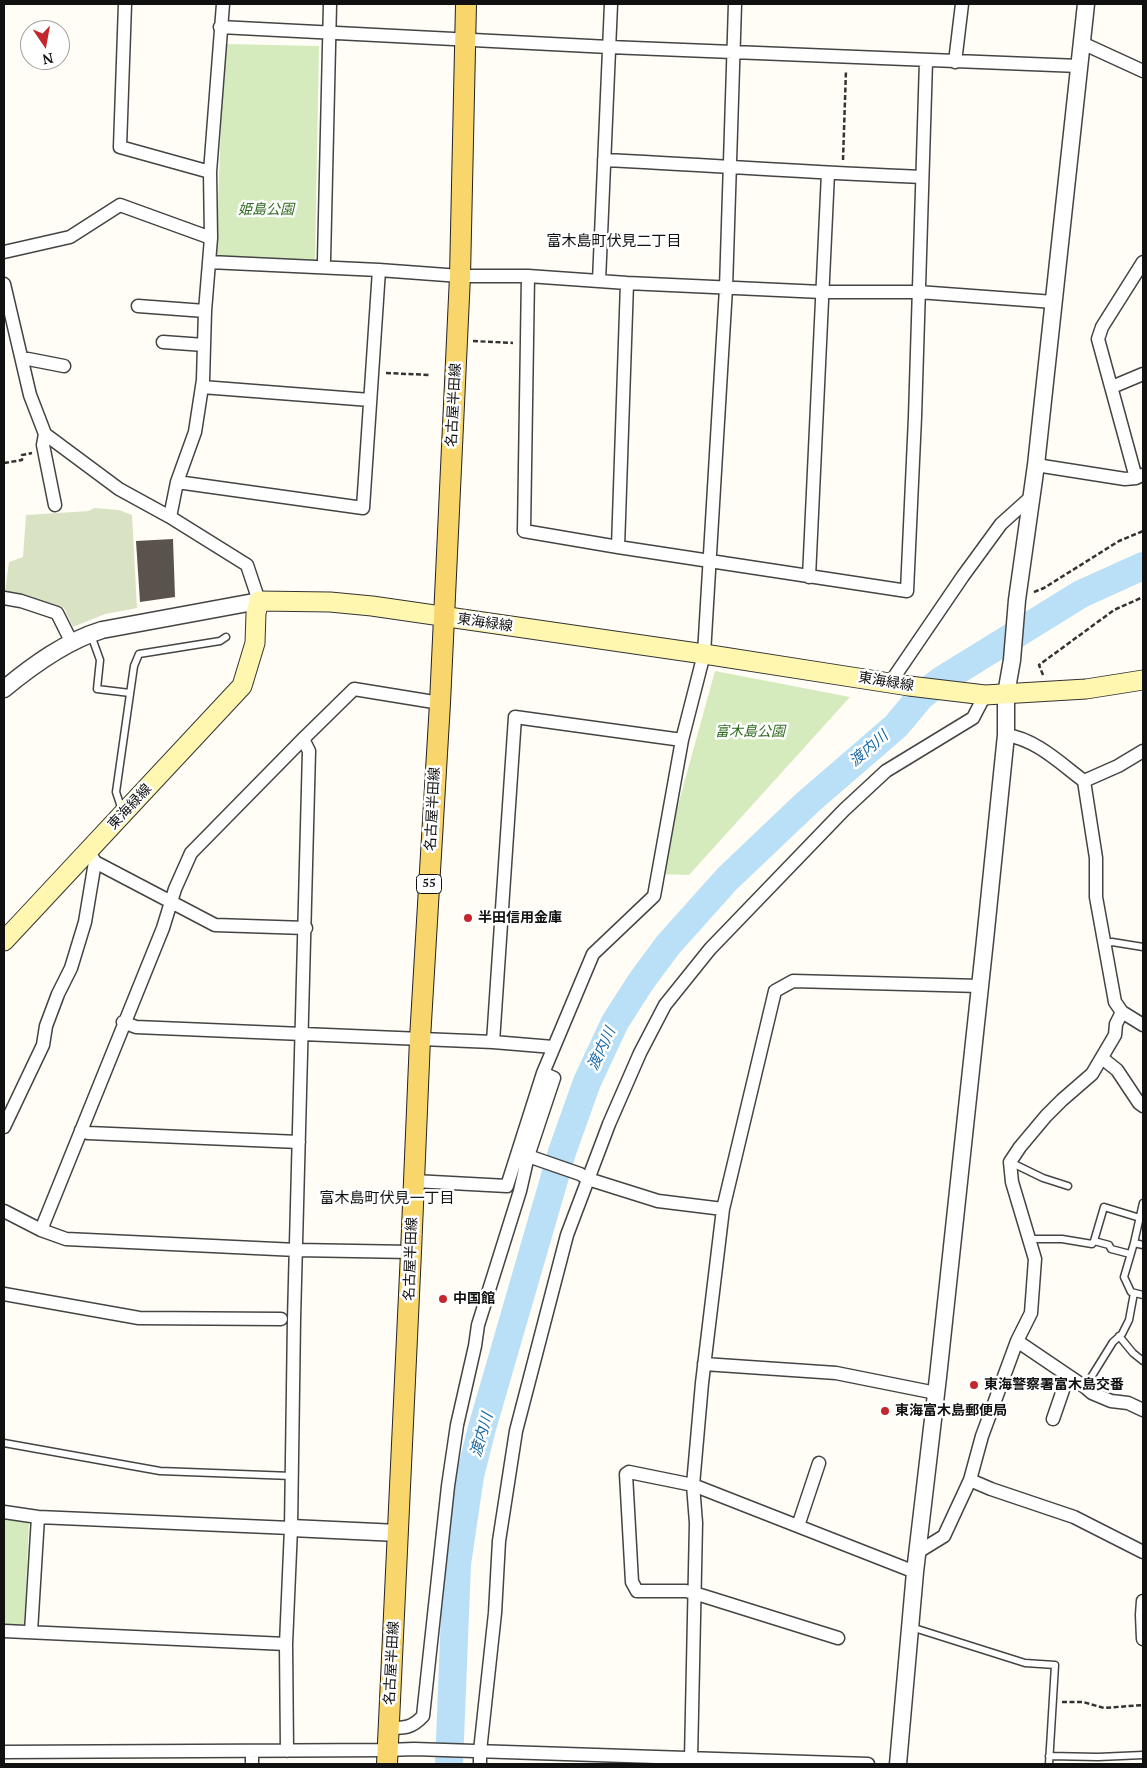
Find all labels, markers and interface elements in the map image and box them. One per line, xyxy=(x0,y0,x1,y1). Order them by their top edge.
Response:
north arrow xyxy=(20,20,70,70)
text: N xyxy=(41,49,55,70)
park label: 姫島公園 xyxy=(238,202,294,218)
district label: 富木島町伏見二丁目 xyxy=(547,233,681,251)
street label: 名古屋半田線 xyxy=(443,363,465,447)
street label: 東海緑線 xyxy=(456,611,514,635)
street label: 東海緑線 xyxy=(857,669,915,695)
park label: 富木島公園 xyxy=(715,724,785,740)
water label: 渡内川 xyxy=(846,727,892,771)
street label: 名古屋半田線 xyxy=(422,767,444,851)
street label: 東海緑線 xyxy=(105,781,155,833)
road number: 55 xyxy=(416,874,442,894)
place label: 半田信用金庫 xyxy=(478,910,562,926)
marker: 半田信用金庫 xyxy=(462,912,474,924)
water label: 渡内川 xyxy=(584,1025,620,1073)
district label: 富木島町伏見一丁目 xyxy=(320,1190,454,1208)
street label: 名古屋半田線 xyxy=(401,1217,421,1301)
place label: 中国館 xyxy=(453,1291,495,1307)
marker: 中国館 xyxy=(437,1293,449,1305)
place label: 東海警察署富木島交番 xyxy=(984,1377,1124,1393)
marker: 東海警察署富木島交番 xyxy=(968,1379,980,1391)
place label: 東海富木島郵便局 xyxy=(895,1403,1007,1419)
marker: 東海富木島郵便局 xyxy=(879,1405,891,1417)
water label: 渡内川 xyxy=(467,1411,497,1459)
street label: 名古屋半田線 xyxy=(381,1621,403,1705)

